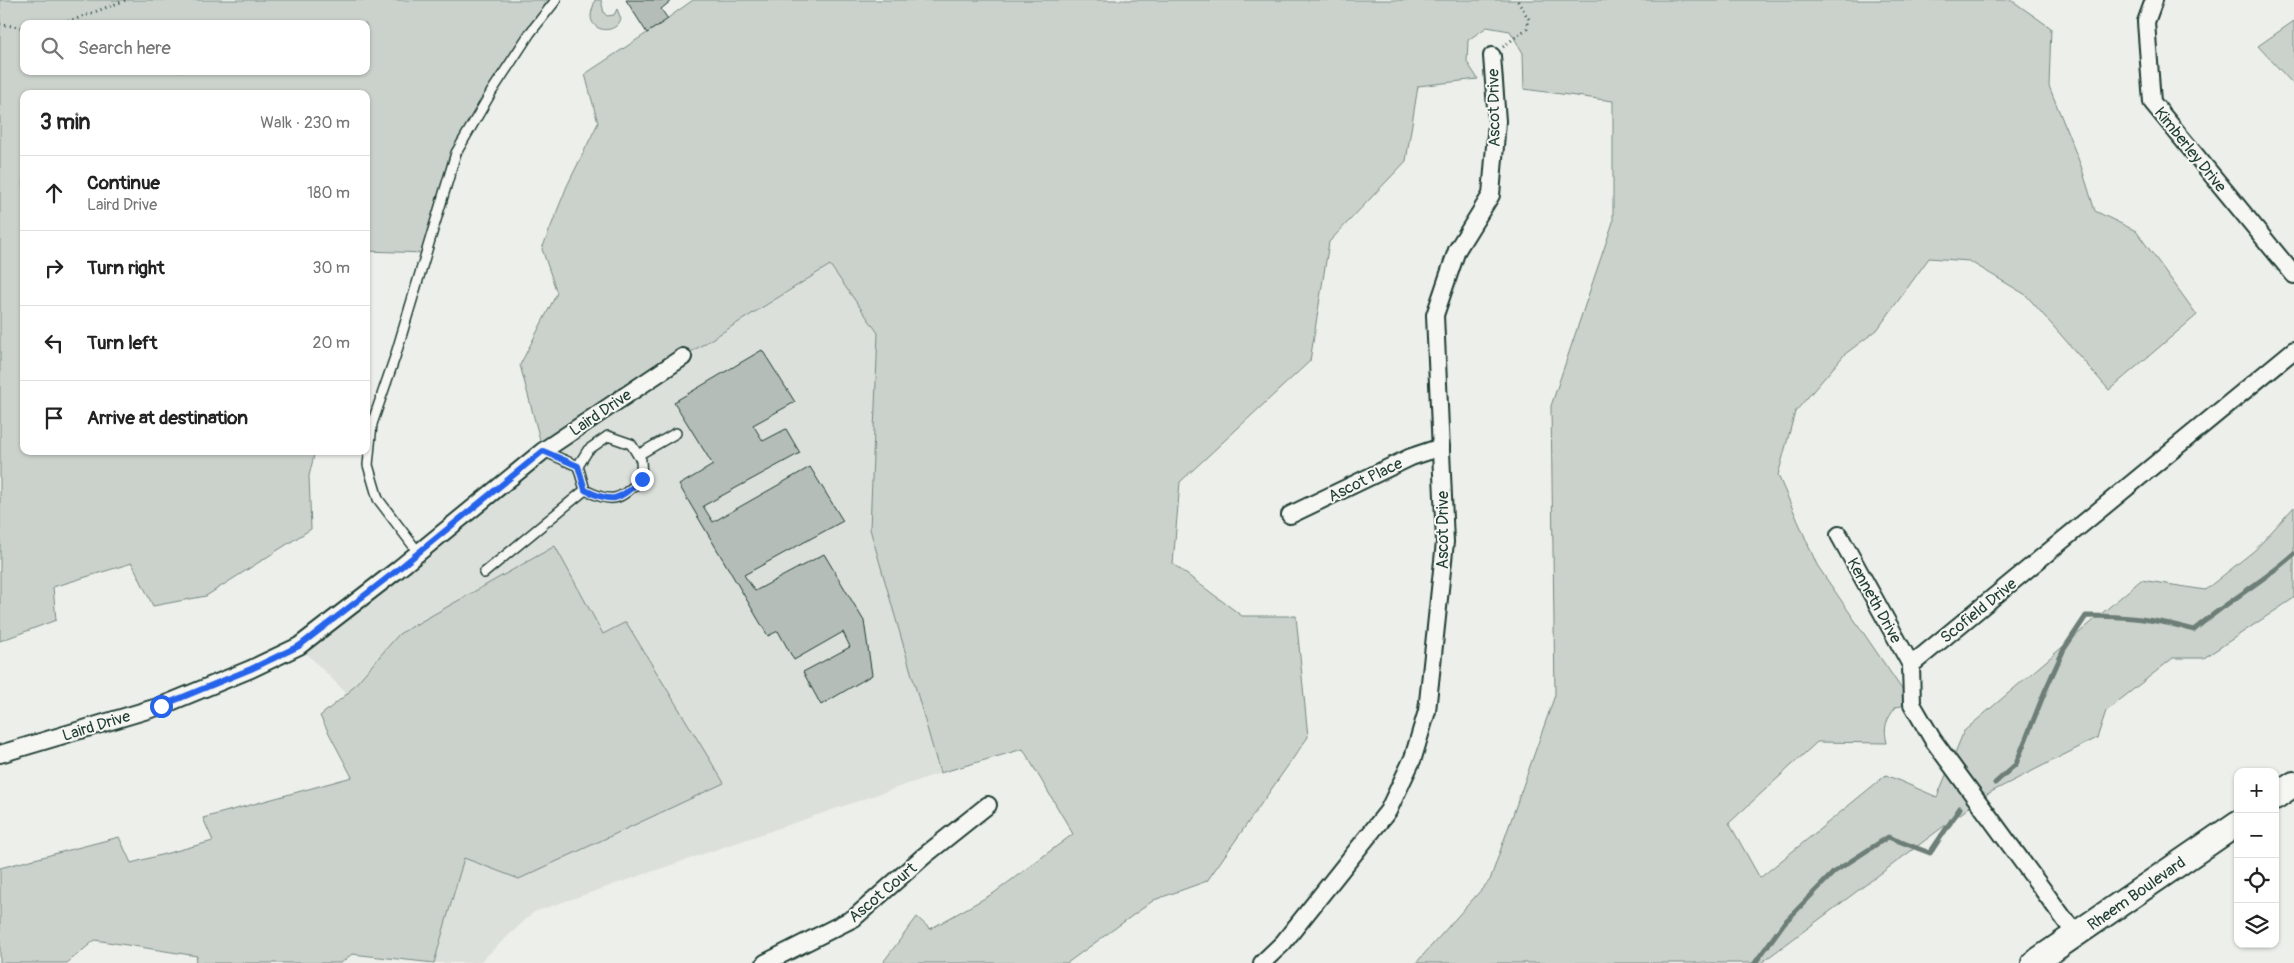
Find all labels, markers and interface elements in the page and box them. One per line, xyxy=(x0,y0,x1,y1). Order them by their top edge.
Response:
search box xyxy=(20,20,370,75)
icon: search xyxy=(38,34,66,62)
text: Search here xyxy=(78,36,171,60)
street label: Ascot Drive xyxy=(1483,69,1505,147)
street label: Kimberley Drive xyxy=(2150,103,2231,196)
text: 3 min xyxy=(40,109,90,136)
text: Walk · 230 m xyxy=(260,113,350,133)
text: Continue xyxy=(87,171,160,195)
icon: ahead xyxy=(40,179,68,207)
text: 180 m xyxy=(307,183,350,203)
text: Laird Drive xyxy=(87,195,157,215)
icon: right xyxy=(40,254,68,282)
text: Turn right xyxy=(87,256,165,280)
text: 30 m xyxy=(312,258,350,278)
icon: left xyxy=(40,329,68,357)
text: Turn left xyxy=(87,331,157,355)
text: 20 m xyxy=(312,333,350,353)
street label: Laird Drive xyxy=(566,385,635,441)
icon: arrive xyxy=(40,404,68,432)
text: Arrive at destination xyxy=(87,406,248,430)
street label: Ascot Place xyxy=(1325,453,1406,506)
route end xyxy=(631,468,654,491)
street label: Ascot Drive xyxy=(1433,491,1453,569)
street label: Kenneth Drive xyxy=(1842,554,1906,647)
street label: Scofield Drive xyxy=(1936,574,2021,648)
route start xyxy=(150,695,173,718)
street label: Laird Drive xyxy=(60,706,133,746)
map controls xyxy=(2234,768,2279,948)
button: + xyxy=(2234,768,2279,813)
button: − xyxy=(2234,813,2279,858)
street label: Rheem Boulevard xyxy=(2084,853,2190,935)
street label: Ascot Court xyxy=(844,858,921,927)
button: locate xyxy=(2234,858,2279,903)
button: layers xyxy=(2234,903,2279,948)

